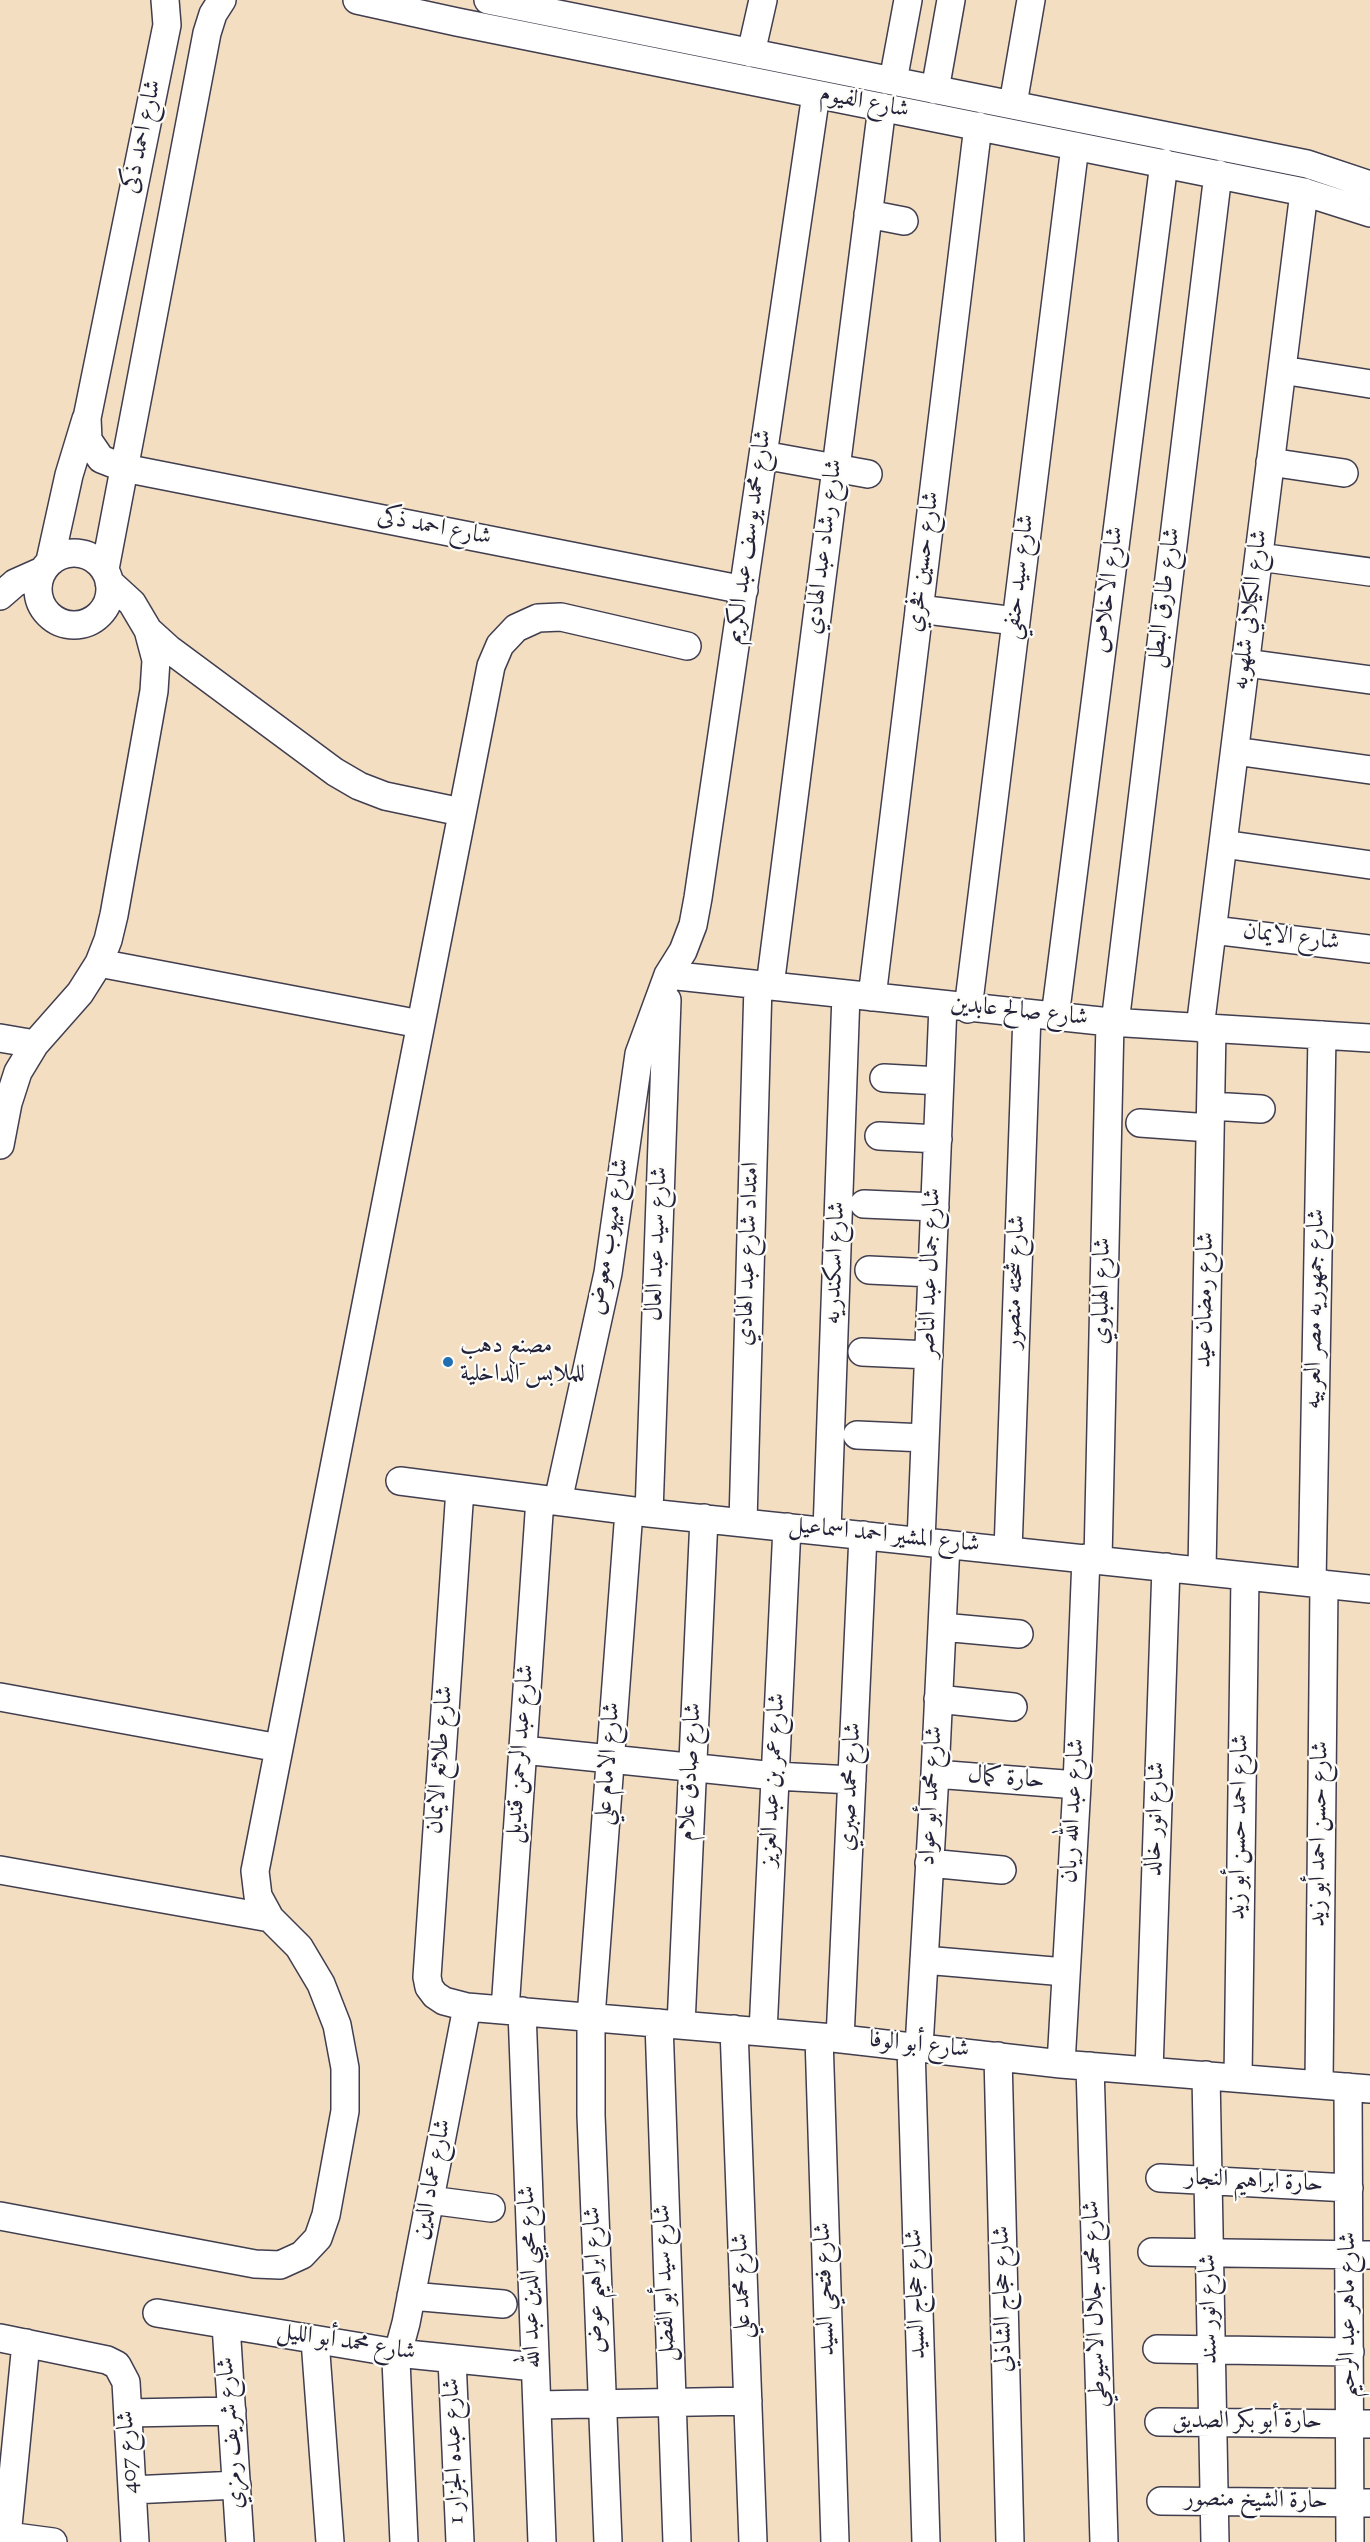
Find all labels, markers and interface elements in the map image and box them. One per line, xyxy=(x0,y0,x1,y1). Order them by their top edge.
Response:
street label: شارع احمد ذكى xyxy=(118,77,170,197)
street label: شارع الفيوم xyxy=(817,81,911,127)
street label: شارع محمد يوسف عبد الكريم xyxy=(722,428,780,646)
street label: شارع رشاد عبد الهادي xyxy=(801,458,851,636)
street label: شارع حسين فخري xyxy=(902,490,948,634)
street label: شارع احمد ذكى xyxy=(375,504,493,554)
street label: شارع سيد حنفي xyxy=(999,513,1043,641)
street label: شارع الاخلاص xyxy=(1088,525,1132,655)
street label: شارع طارق البطل xyxy=(1143,526,1189,670)
street label: شارع الكيلاني شلهوبه xyxy=(1228,528,1276,692)
street label: شارع الايمان xyxy=(1241,919,1341,959)
street label: شارع صالح عابدين xyxy=(949,991,1089,1035)
street label: شارع ميهوب معوض xyxy=(584,1157,638,1317)
street label: امتداد شارع عبد الهادي xyxy=(732,1161,768,1347)
street label: شارع سيد عبد العال xyxy=(642,1166,676,1322)
street label: شارع جمال عبد الناصر xyxy=(915,1188,949,1358)
street label: شارع اسكندريه xyxy=(820,1201,854,1325)
street label: شارع جمهوريه مصر العربيه xyxy=(1301,1208,1333,1410)
street label: شارع شحته منصور xyxy=(1000,1215,1034,1349)
street label: شارع رمضان عيد xyxy=(1191,1232,1223,1368)
street label: شارع الهلباوي xyxy=(1089,1237,1119,1345)
place label: مصنع دهب للملابس الداخلية xyxy=(460,1334,585,1390)
marker: مصنع دهب للملابس الداخلية xyxy=(441,1355,455,1369)
street label: شارع المشير احمد اسماعيل xyxy=(787,1513,981,1561)
street label: شارع عبد الرحمن قنديل xyxy=(501,1663,543,1845)
street label: شارع طلائع الايمان xyxy=(422,1685,462,1835)
street label: شارع عمر بن عبد العزيز xyxy=(756,1693,794,1867)
street label: شارع الامام علي xyxy=(591,1701,629,1827)
street label: شارع صادق علام xyxy=(674,1702,710,1842)
street label: شارع محمد صبري xyxy=(834,1722,870,1852)
street label: شارع محمد أبو عواد xyxy=(915,1725,951,1867)
street label: شارع احمد حسن أبو زيد xyxy=(1225,1734,1257,1920)
street label: شارع عبد الله ريان xyxy=(1057,1738,1093,1884)
street label: شارع حسن احمد أبو زيد xyxy=(1305,1741,1337,1927)
street label: شارع انور خالد xyxy=(1141,1761,1173,1877)
street label: حارة كمال xyxy=(966,1762,1046,1798)
street label: شارع أبو الوفا xyxy=(867,2027,971,2067)
street label: شارع عماد الدين xyxy=(408,2117,460,2243)
street label: حارة ابراهيم النجار xyxy=(1184,2165,1324,2201)
street label: شارع محيي الدين عبد الله xyxy=(514,2185,550,2369)
street label: شارع محمد جلال الاسيوطي xyxy=(1079,2200,1115,2408)
street label: شارع سيد أبو الفضل xyxy=(650,2204,684,2362)
street label: شارع ابراهيم عوض xyxy=(580,2206,614,2354)
street label: شارع فتحي السيد xyxy=(810,2222,844,2356)
street label: شارع حجاج الشاذلي xyxy=(989,2225,1021,2373)
street label: شارع حجاج السيد xyxy=(901,2228,935,2360)
street label: شارع ماهر عبد الرحيم xyxy=(1336,2232,1364,2398)
street label: شارع محمد علي xyxy=(728,2233,760,2339)
street label: شارع انور سند xyxy=(1196,2254,1226,2364)
street label: شارع محمد أبو الليل xyxy=(275,2319,417,2369)
street label: شارع شريف رمزي xyxy=(213,2356,253,2510)
street label: شارع عبده الجزار 1 xyxy=(439,2378,473,2524)
street label: حارة أبو بكر الصديق xyxy=(1172,2409,1322,2437)
street label: شارع 407 xyxy=(113,2410,147,2494)
street label: حارة الشيخ منصور xyxy=(1184,2486,1328,2518)

